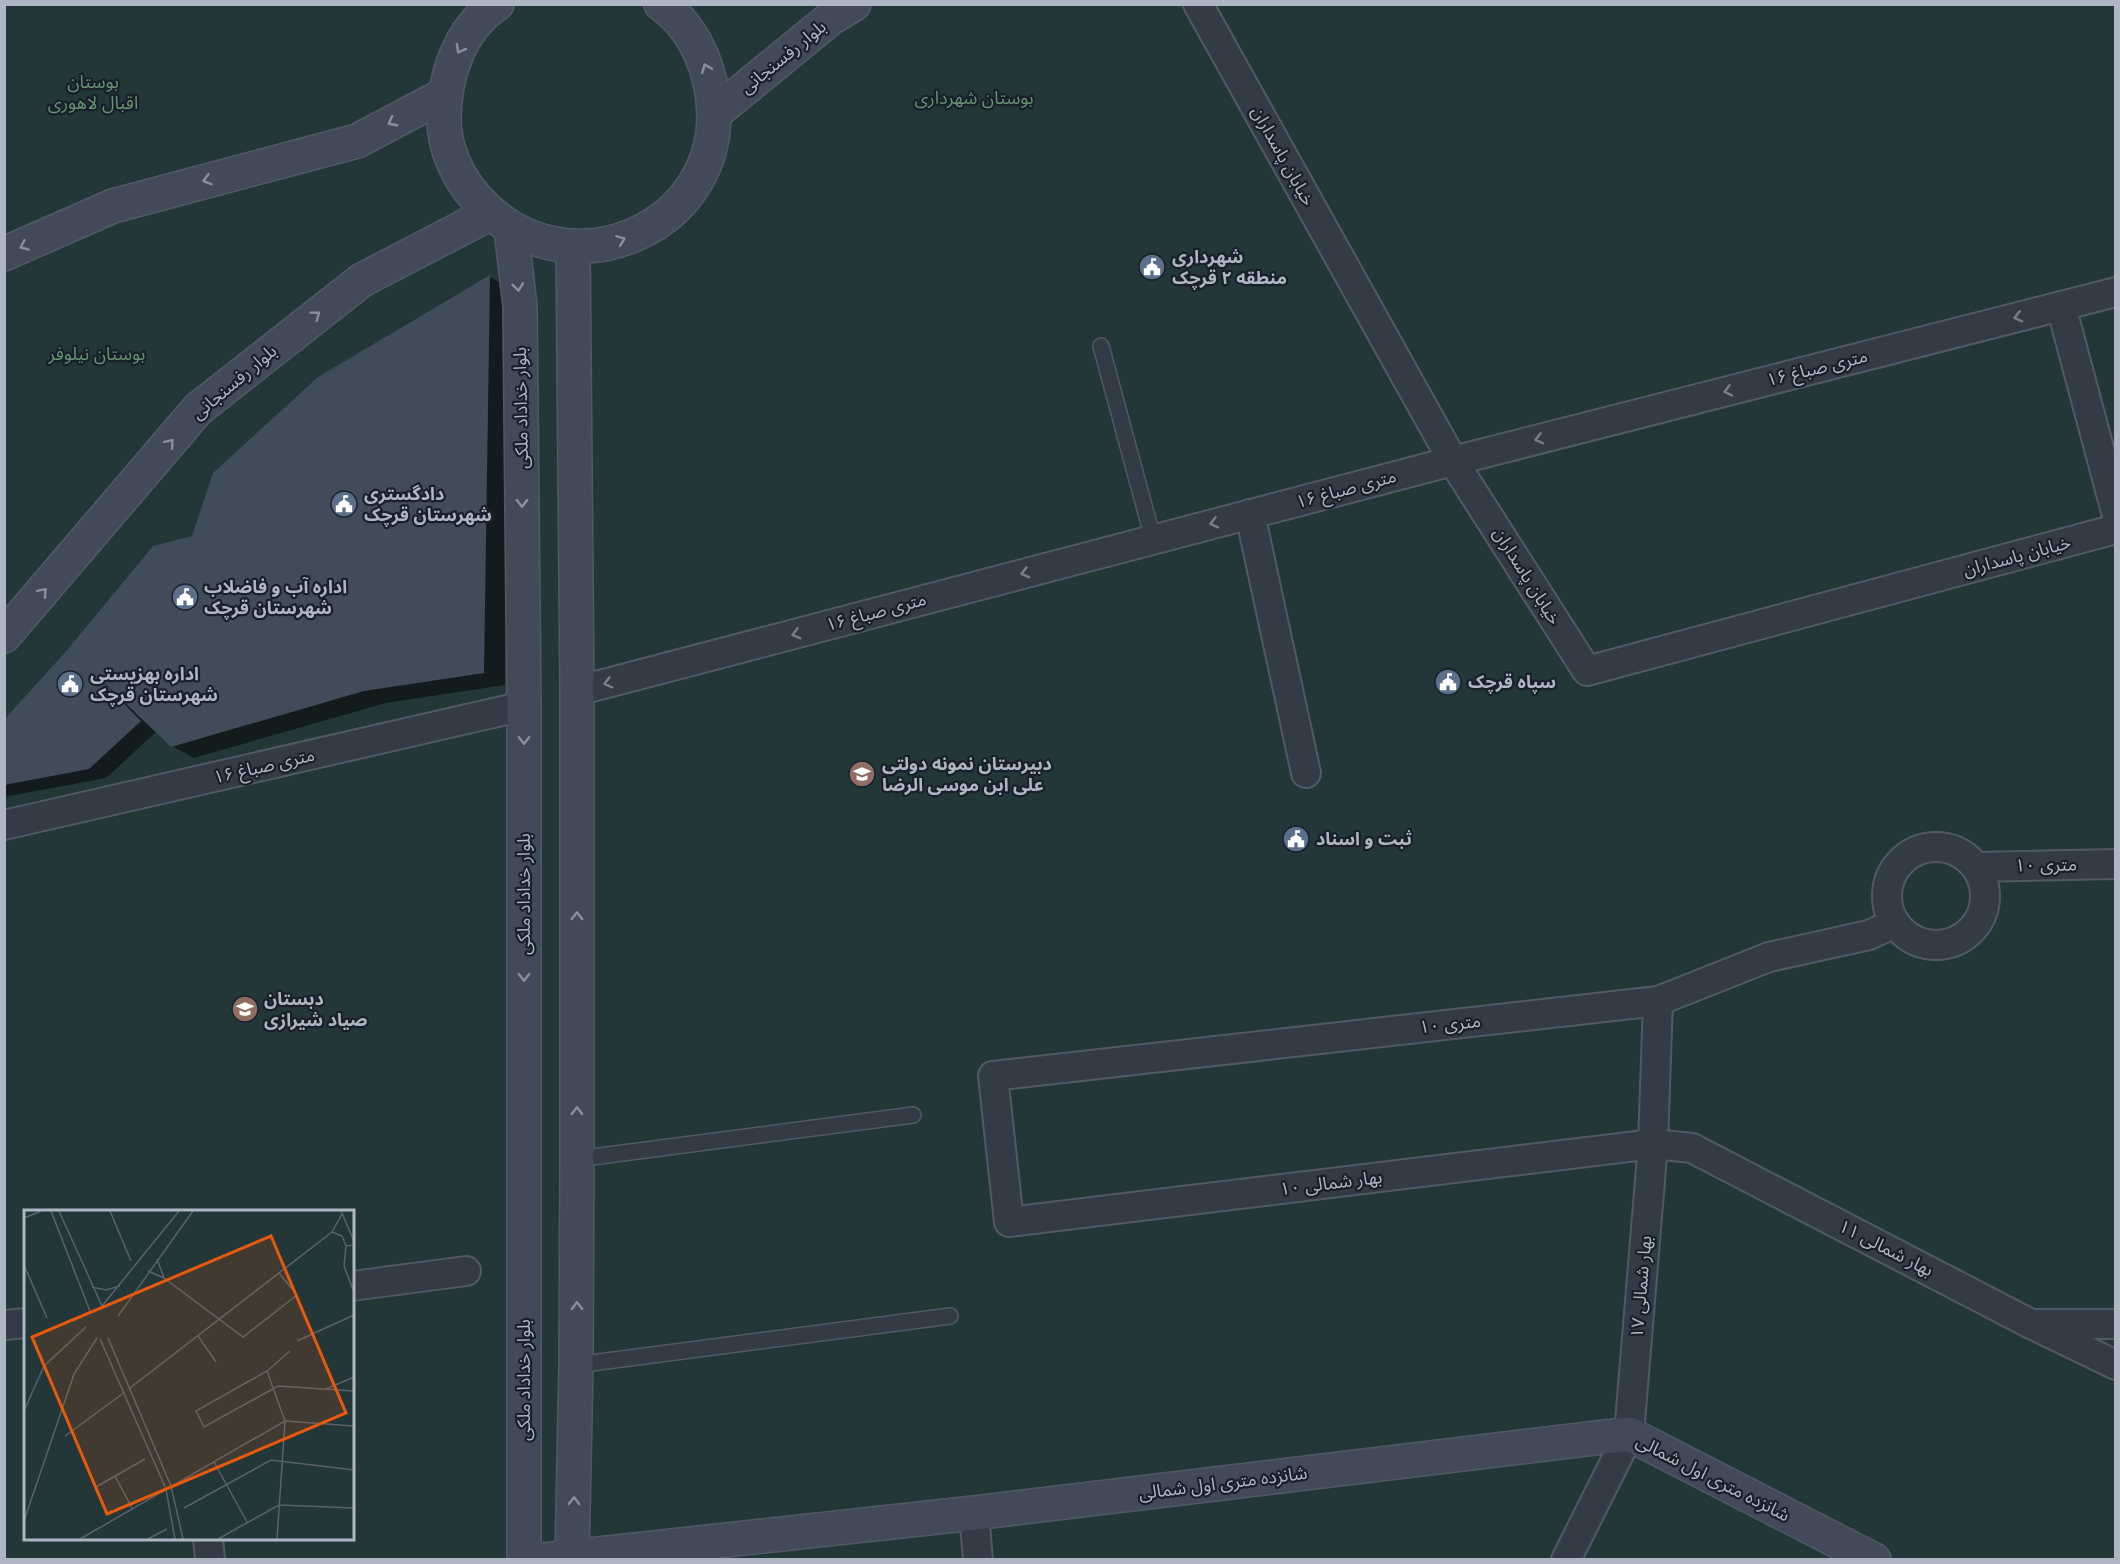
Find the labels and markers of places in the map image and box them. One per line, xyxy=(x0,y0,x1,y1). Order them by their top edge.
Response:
place label: شهرداری منطقه ۲ قرچک xyxy=(1172,245,1287,290)
public building icon: شهرداری منطقه ۲ قرچک xyxy=(1137,252,1167,282)
place label: دادگستری شهرستان قرچک xyxy=(364,482,492,527)
public building icon: دادگستری شهرستان قرچک xyxy=(329,489,359,519)
place label: اداره آب و فاضلاب شهرستان قرچک xyxy=(204,575,347,620)
public building icon: اداره آب و فاضلاب شهرستان قرچک xyxy=(170,582,200,612)
place label: اداره بهزیستی شهرستان قرچک xyxy=(90,662,218,707)
public building icon: سپاه قرچک xyxy=(1433,667,1463,697)
public building icon: اداره بهزیستی شهرستان قرچک xyxy=(55,669,85,699)
place label: سپاه قرچک xyxy=(1468,670,1556,694)
place label: دبیرستان نمونه دولتی علی ابن موسی الرضا xyxy=(882,752,1052,796)
school or university icon: دبیرستان نمونه دولتی علی ابن موسی الرضا xyxy=(847,759,877,789)
public building icon: ثبت و اسناد xyxy=(1281,824,1311,854)
place label: ثبت و اسناد xyxy=(1316,827,1412,849)
place label: دبستان صیاد شیرازی xyxy=(264,987,368,1031)
school or university icon: دبستان صیاد شیرازی xyxy=(230,994,260,1024)

